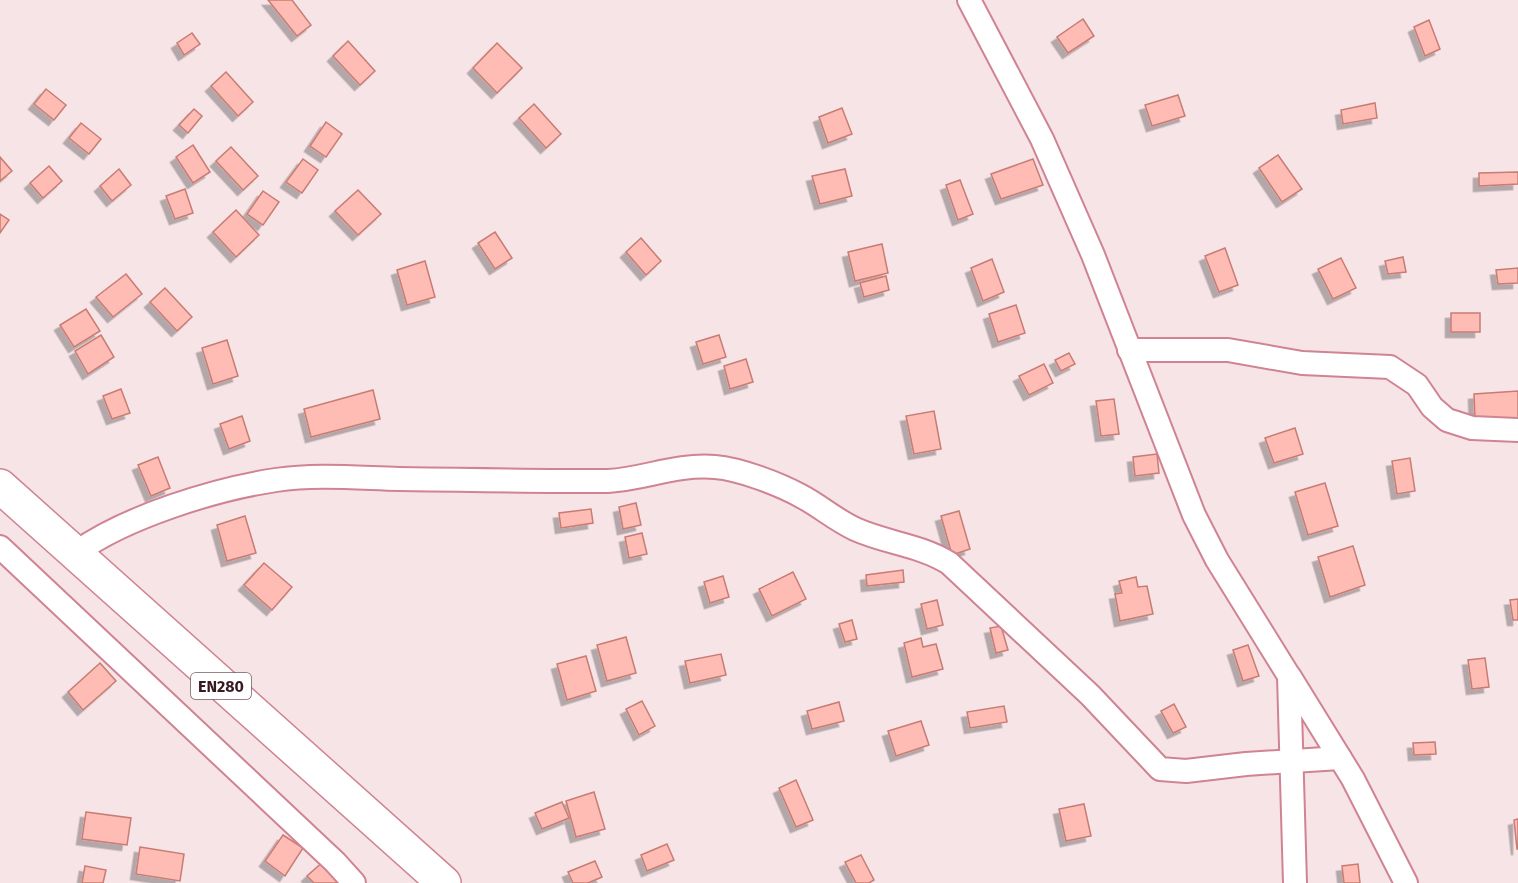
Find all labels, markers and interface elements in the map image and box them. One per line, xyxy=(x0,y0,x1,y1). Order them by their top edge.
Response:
road number: EN280 xyxy=(191,673,251,699)

